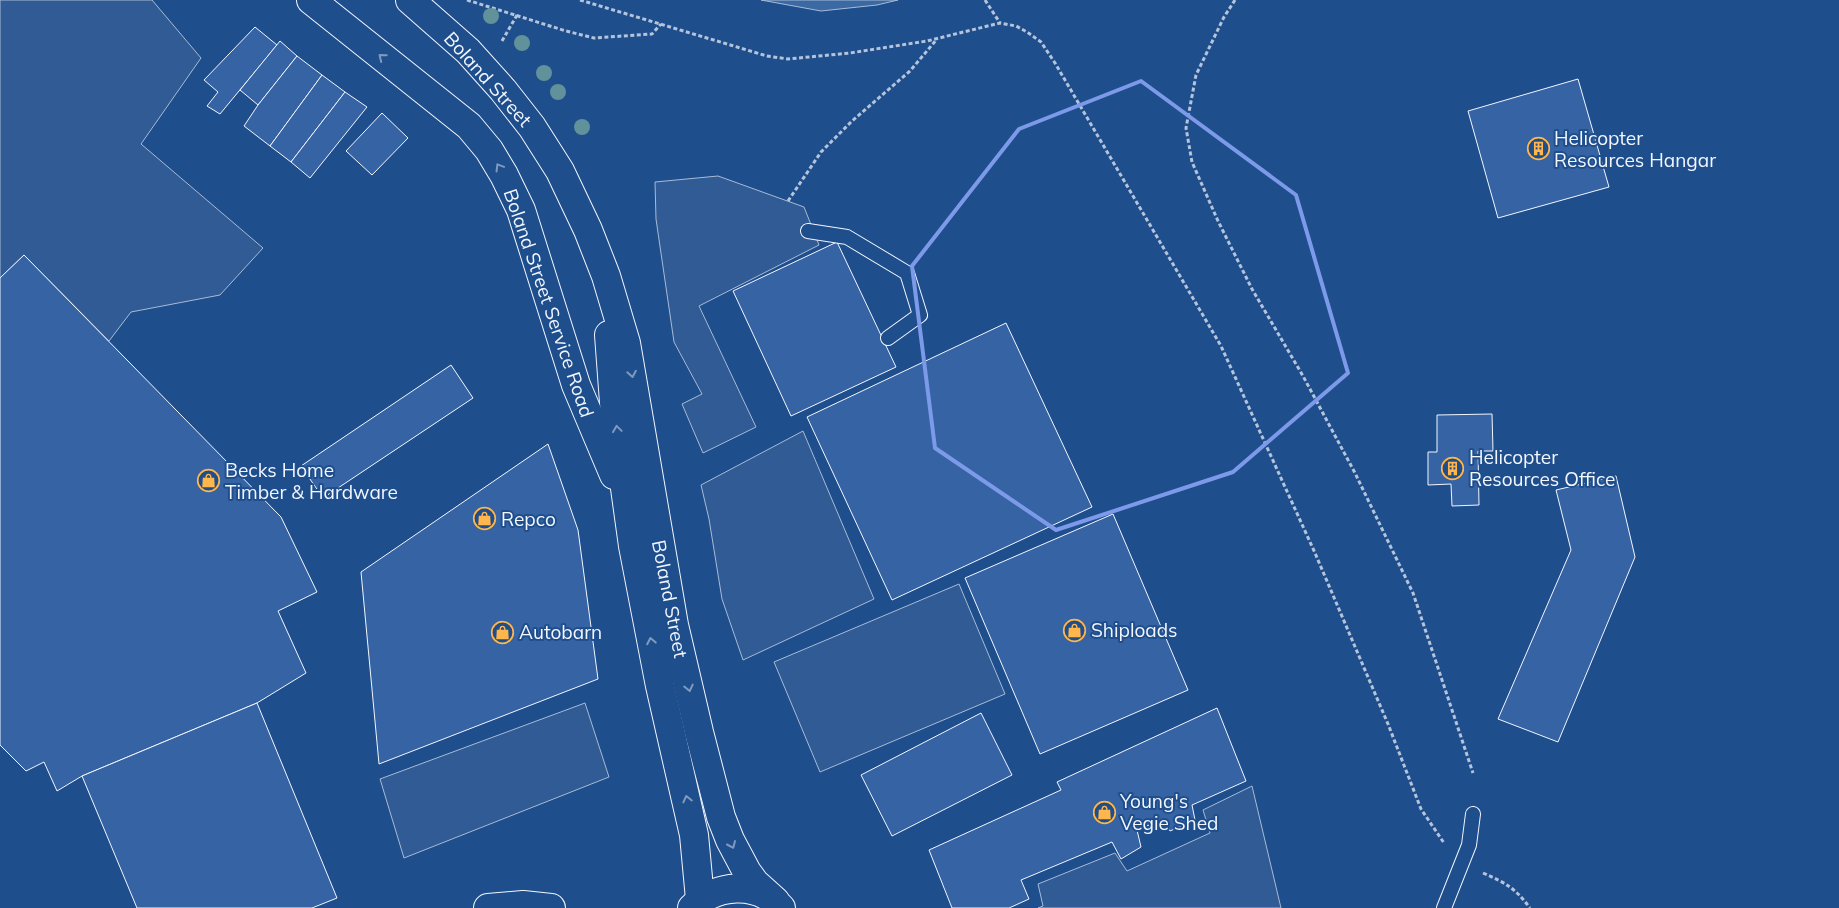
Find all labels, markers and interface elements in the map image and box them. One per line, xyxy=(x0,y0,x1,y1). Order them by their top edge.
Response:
street label: Boland Street xyxy=(439,26,537,132)
one-way arrow xyxy=(379,54,388,62)
place label: Helicopter Resources Hangar xyxy=(1554,126,1716,172)
building icon: Helicopter Resources Hangar xyxy=(1526,137,1550,161)
one-way arrow xyxy=(495,164,505,173)
street label: Boland Street Service Road xyxy=(499,186,599,420)
one-way arrow xyxy=(626,369,636,378)
one-way arrow xyxy=(612,424,623,432)
place label: Helicopter Resources Office xyxy=(1469,445,1615,491)
building icon: Helicopter Resources Office xyxy=(1441,456,1465,480)
place label: Becks Home Timber & Hardware xyxy=(225,458,398,504)
shop icon: Becks Home Timber & Hardware xyxy=(197,469,221,493)
shop icon: Repco xyxy=(473,507,497,531)
place label: Repco xyxy=(501,507,556,531)
street label: Boland Street xyxy=(647,538,693,660)
shop icon: Shiploads xyxy=(1063,618,1087,642)
place label: Shiploads xyxy=(1091,618,1178,642)
shop icon: Autobarn xyxy=(491,620,515,644)
place label: Autobarn xyxy=(519,620,602,644)
one-way arrow xyxy=(647,636,657,645)
one-way arrow xyxy=(683,684,694,693)
place label: Young's Vegie Shed xyxy=(1119,789,1218,835)
one-way arrow xyxy=(682,795,693,804)
shop icon: Young's Vegie Shed xyxy=(1092,800,1116,824)
one-way arrow xyxy=(726,840,737,849)

